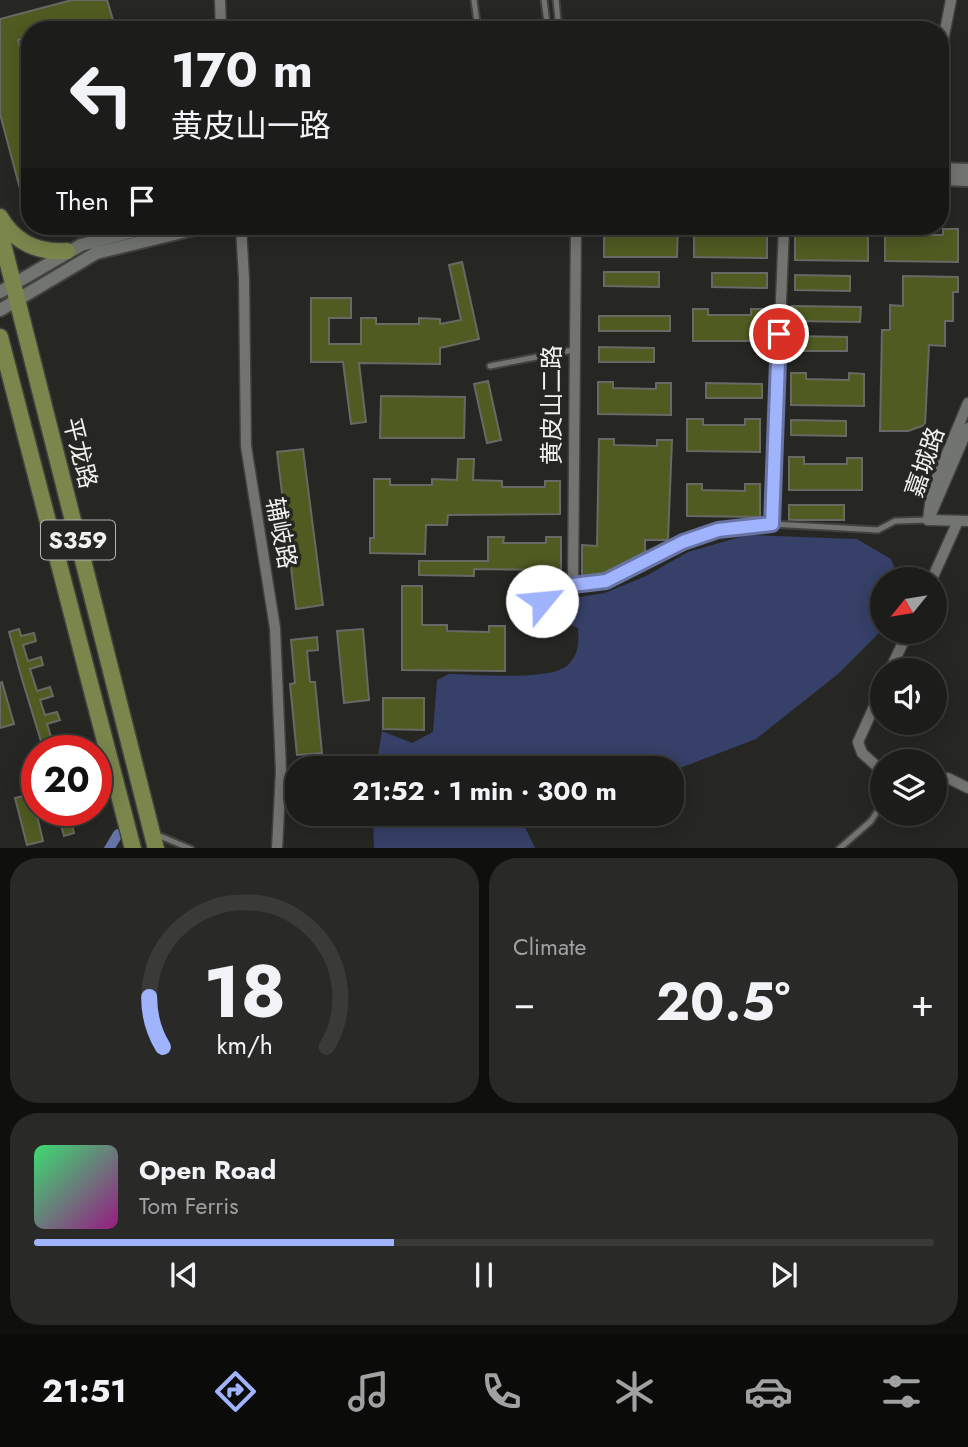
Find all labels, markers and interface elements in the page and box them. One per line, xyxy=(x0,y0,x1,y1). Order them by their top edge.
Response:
text: 170 m xyxy=(171,35,313,105)
icon: left xyxy=(56,49,147,140)
text: 黄皮山一路 xyxy=(171,103,331,149)
text: Then xyxy=(56,182,109,220)
icon: arrive xyxy=(123,182,161,220)
pin xyxy=(749,304,809,364)
icon: arrive xyxy=(760,315,798,353)
street label: 黄皮山二路 xyxy=(534,345,569,465)
street label: 平龙路 xyxy=(55,414,106,492)
street label: 嘉城路 xyxy=(896,422,953,502)
street label: 辅岐路 xyxy=(257,494,306,572)
road number: S359 xyxy=(41,520,115,560)
position arrow xyxy=(505,564,579,638)
north arrow xyxy=(870,567,947,644)
map controls xyxy=(870,567,947,826)
button: sound xyxy=(870,658,947,735)
speed limit sign: 20 xyxy=(21,735,112,826)
button: layers xyxy=(870,749,947,826)
text: 21:52 · 1 min · 300 m xyxy=(352,772,617,810)
text: Climate xyxy=(513,930,586,964)
text: 18 xyxy=(203,939,286,1044)
text: 20.5° xyxy=(656,964,790,1040)
text: − xyxy=(513,975,535,1030)
text: + xyxy=(911,975,934,1030)
text: km/h xyxy=(216,1026,273,1062)
text: Open Road xyxy=(139,1151,276,1189)
text: Tom Ferris xyxy=(139,1189,238,1223)
icon: previous xyxy=(165,1256,203,1294)
icon: pause xyxy=(465,1256,503,1294)
icon: next xyxy=(765,1256,803,1294)
icon: directions xyxy=(211,1367,260,1416)
icon: music xyxy=(344,1367,393,1416)
icon: phone xyxy=(477,1367,526,1416)
icon: climate xyxy=(610,1367,659,1416)
icon: car xyxy=(744,1367,793,1416)
icon: filters xyxy=(877,1367,926,1416)
text: 21:51 xyxy=(42,1368,127,1414)

